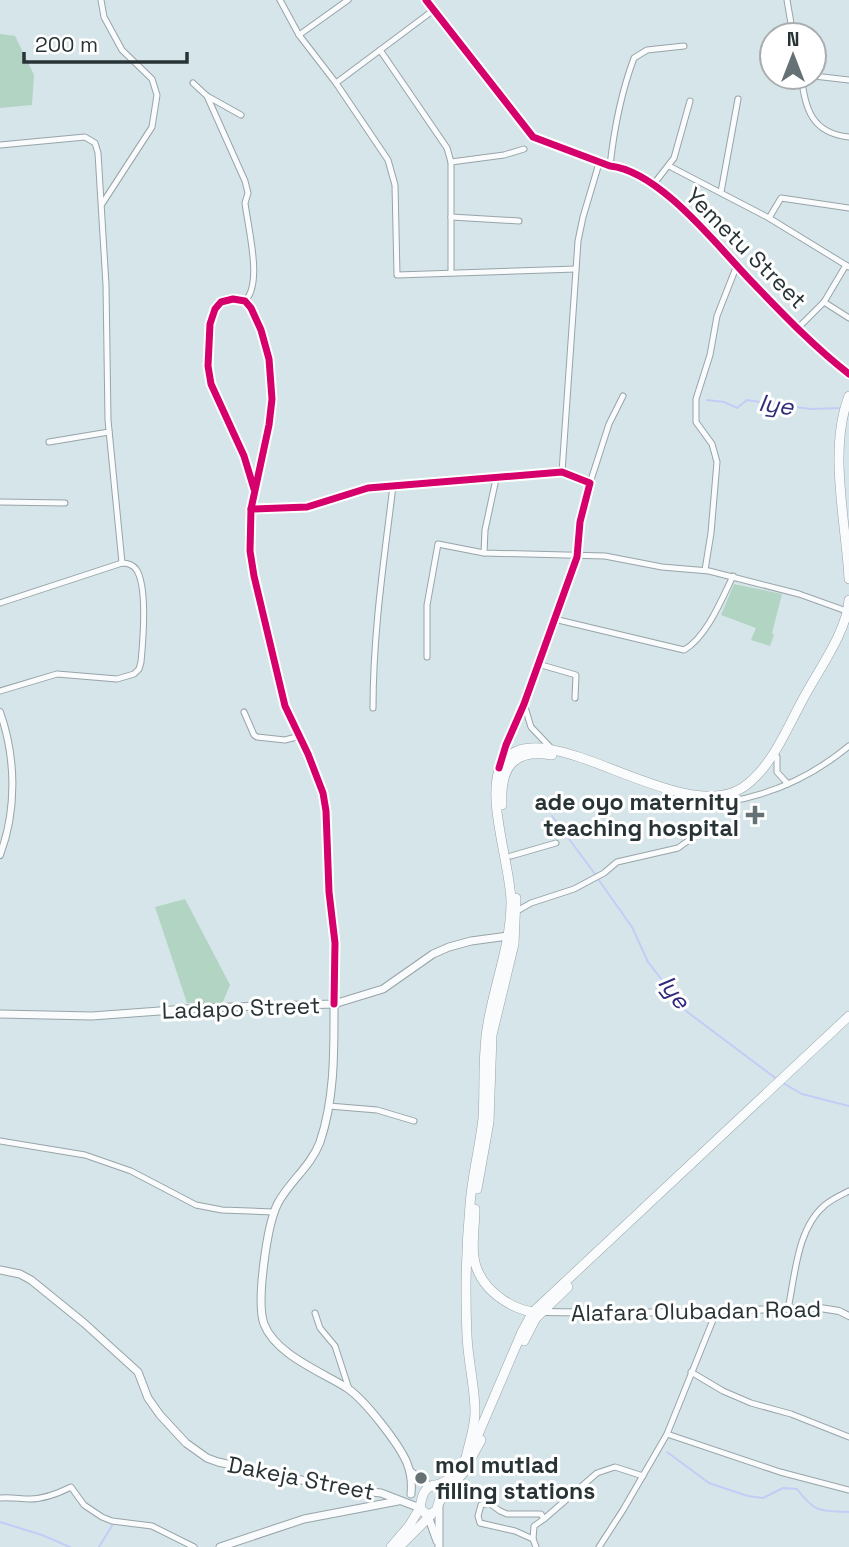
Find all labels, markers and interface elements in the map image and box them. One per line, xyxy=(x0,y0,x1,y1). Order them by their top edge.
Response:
scale bar xyxy=(24,21,187,65)
north arrow xyxy=(758,21,828,91)
text: N xyxy=(787,27,799,52)
text: 200 m xyxy=(35,31,98,58)
street label: Yemetu Street xyxy=(679,181,813,315)
water label: Iye xyxy=(757,387,796,422)
place label: ade oyo maternity teaching hospital xyxy=(534,787,739,843)
marker: ade oyo maternity teaching hospital xyxy=(745,805,765,825)
water label: Iye xyxy=(652,968,698,1016)
street label: Ladapo Street xyxy=(161,990,321,1026)
street label: Alafara Olubadan Road xyxy=(570,1294,822,1328)
street label: Dakeja Street xyxy=(225,1449,377,1507)
place label: mol mutlad filling stations xyxy=(435,1450,595,1506)
marker: mol mutlad filling stations xyxy=(413,1470,429,1486)

